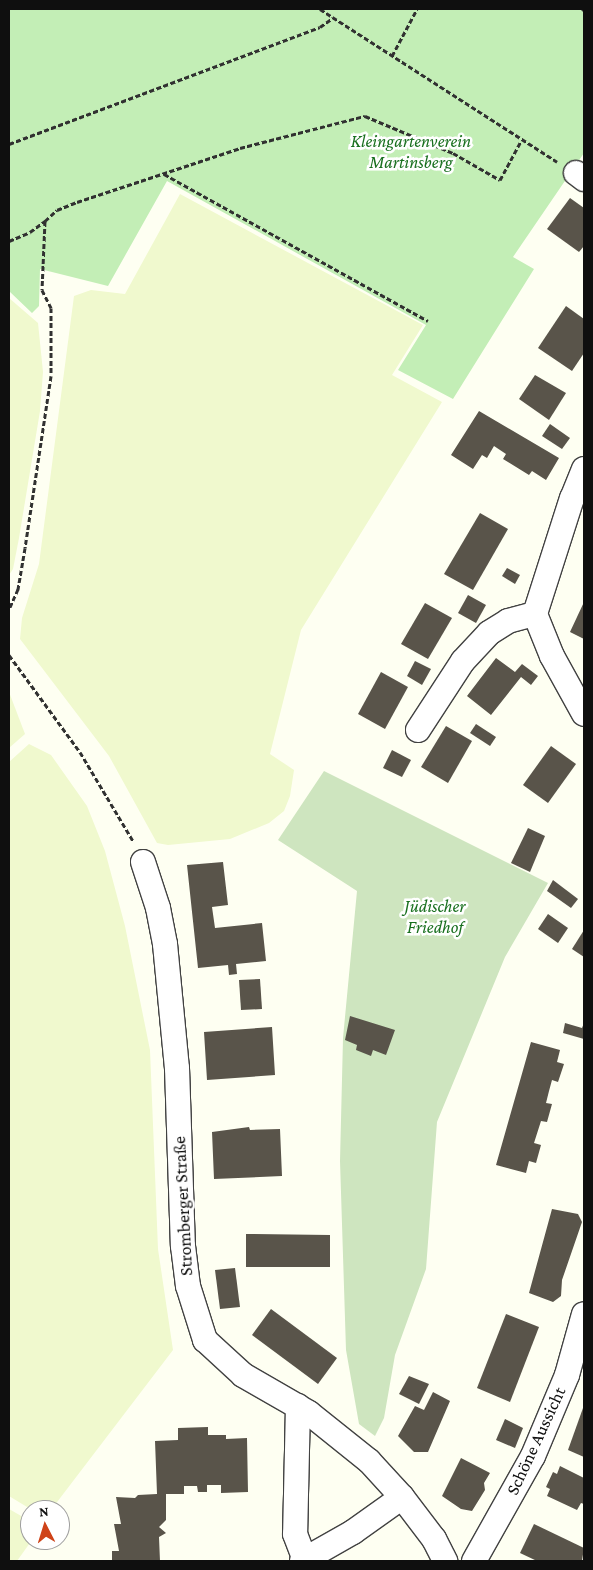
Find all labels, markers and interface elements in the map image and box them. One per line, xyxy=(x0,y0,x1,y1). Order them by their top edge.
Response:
park label: Kleingartenverein Martinsberg xyxy=(351,131,471,173)
park label: Jüdischer Friedhof xyxy=(404,896,466,939)
street label: Stromberger Straße xyxy=(169,1136,197,1276)
street label: Schöne Aussicht xyxy=(502,1384,570,1498)
north arrow xyxy=(20,1500,70,1550)
text: N xyxy=(38,1503,49,1519)

